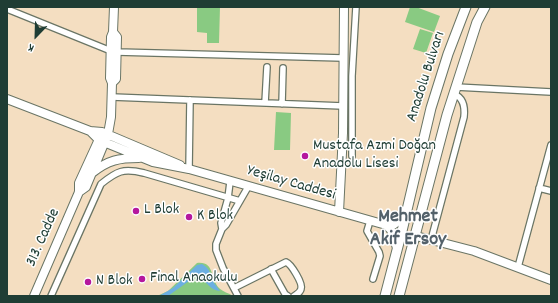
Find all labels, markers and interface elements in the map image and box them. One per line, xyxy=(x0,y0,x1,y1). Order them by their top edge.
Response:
north arrow xyxy=(16,16,56,56)
street label: Anadolu Bulvarı xyxy=(403,29,451,125)
text: K xyxy=(26,39,37,55)
place label: Mustafa Azmi Doğan Anadolu Lisesi xyxy=(313,137,436,175)
marker: Mustafa Azmi Doğan Anadolu Lisesi xyxy=(300,151,310,161)
street label: Yeşilay Caddesi xyxy=(244,162,338,206)
place label: L Blok xyxy=(144,201,179,221)
street label: 313. Cadde xyxy=(23,206,65,270)
marker: L Blok xyxy=(131,206,141,216)
district label: Mehmet Akif Ersoy xyxy=(370,206,446,253)
place label: K Blok xyxy=(197,207,233,227)
marker: K Blok xyxy=(184,212,194,222)
place label: Final Anaokulu xyxy=(150,269,237,289)
place label: N Blok xyxy=(96,272,133,292)
marker: Final Anaokulu xyxy=(137,274,147,284)
marker: N Blok xyxy=(83,277,93,287)

